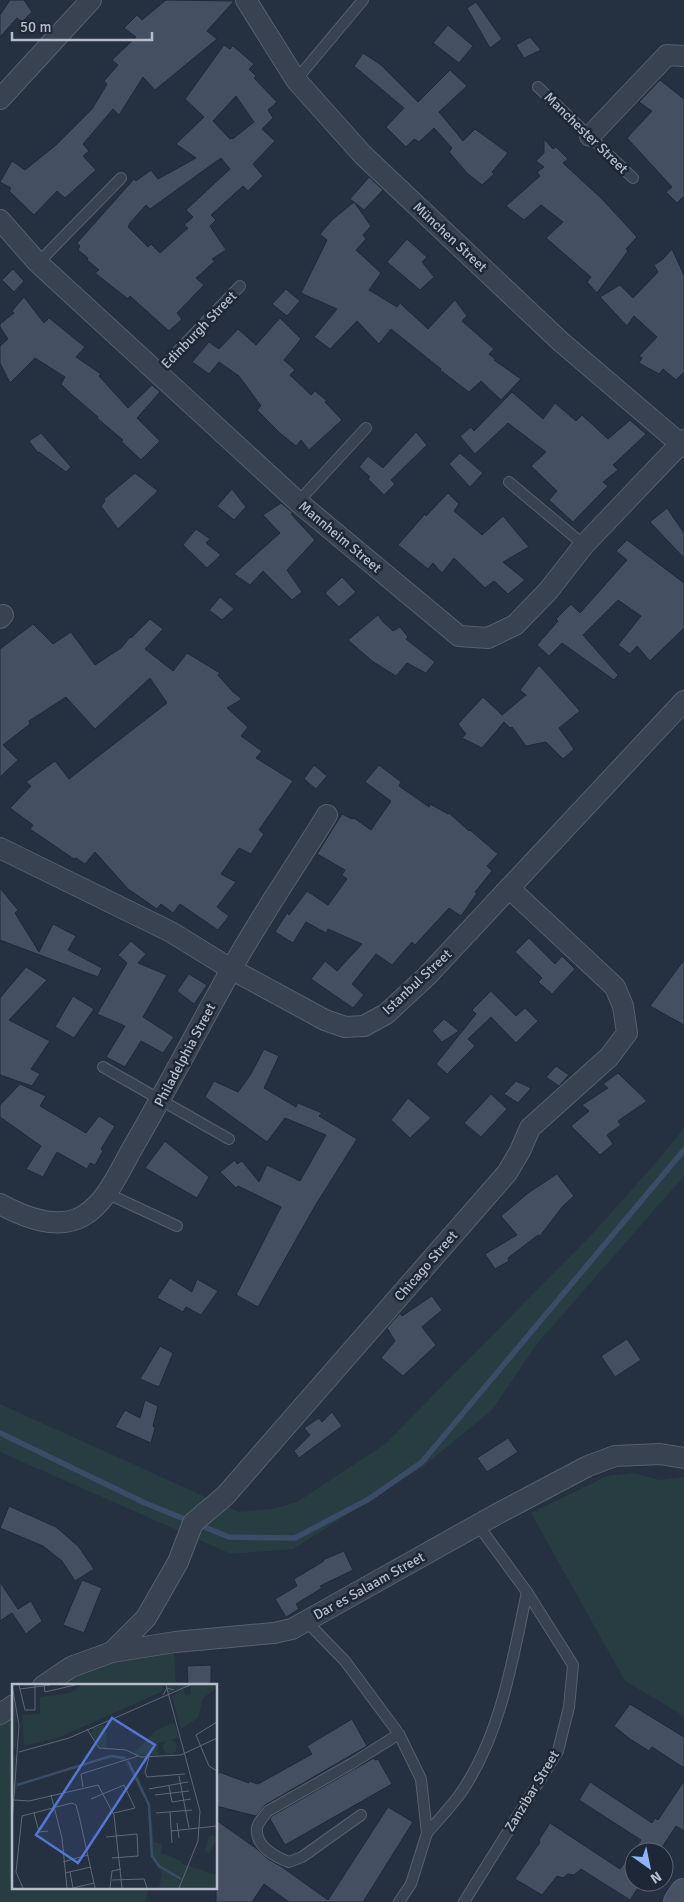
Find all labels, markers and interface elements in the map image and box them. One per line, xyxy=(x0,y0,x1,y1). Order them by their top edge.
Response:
scale bar xyxy=(12,10,152,42)
text: 50 m xyxy=(20,18,51,36)
street label: Manchester Street xyxy=(541,89,631,177)
street label: München Street xyxy=(409,198,491,276)
street label: Edinburgh Street xyxy=(158,288,240,372)
street label: Mannheim Street xyxy=(295,497,385,577)
street label: Istanbul Street xyxy=(379,946,455,1018)
street label: Philadelphia Street xyxy=(151,1000,219,1110)
street label: Chicago Street xyxy=(391,1227,461,1305)
street label: Dar es Salaam Street xyxy=(310,1548,428,1624)
inset map xyxy=(12,1684,218,1890)
street label: Zanzibar Street xyxy=(501,1747,563,1835)
north arrow xyxy=(624,1842,674,1892)
text: N xyxy=(647,1868,665,1887)

